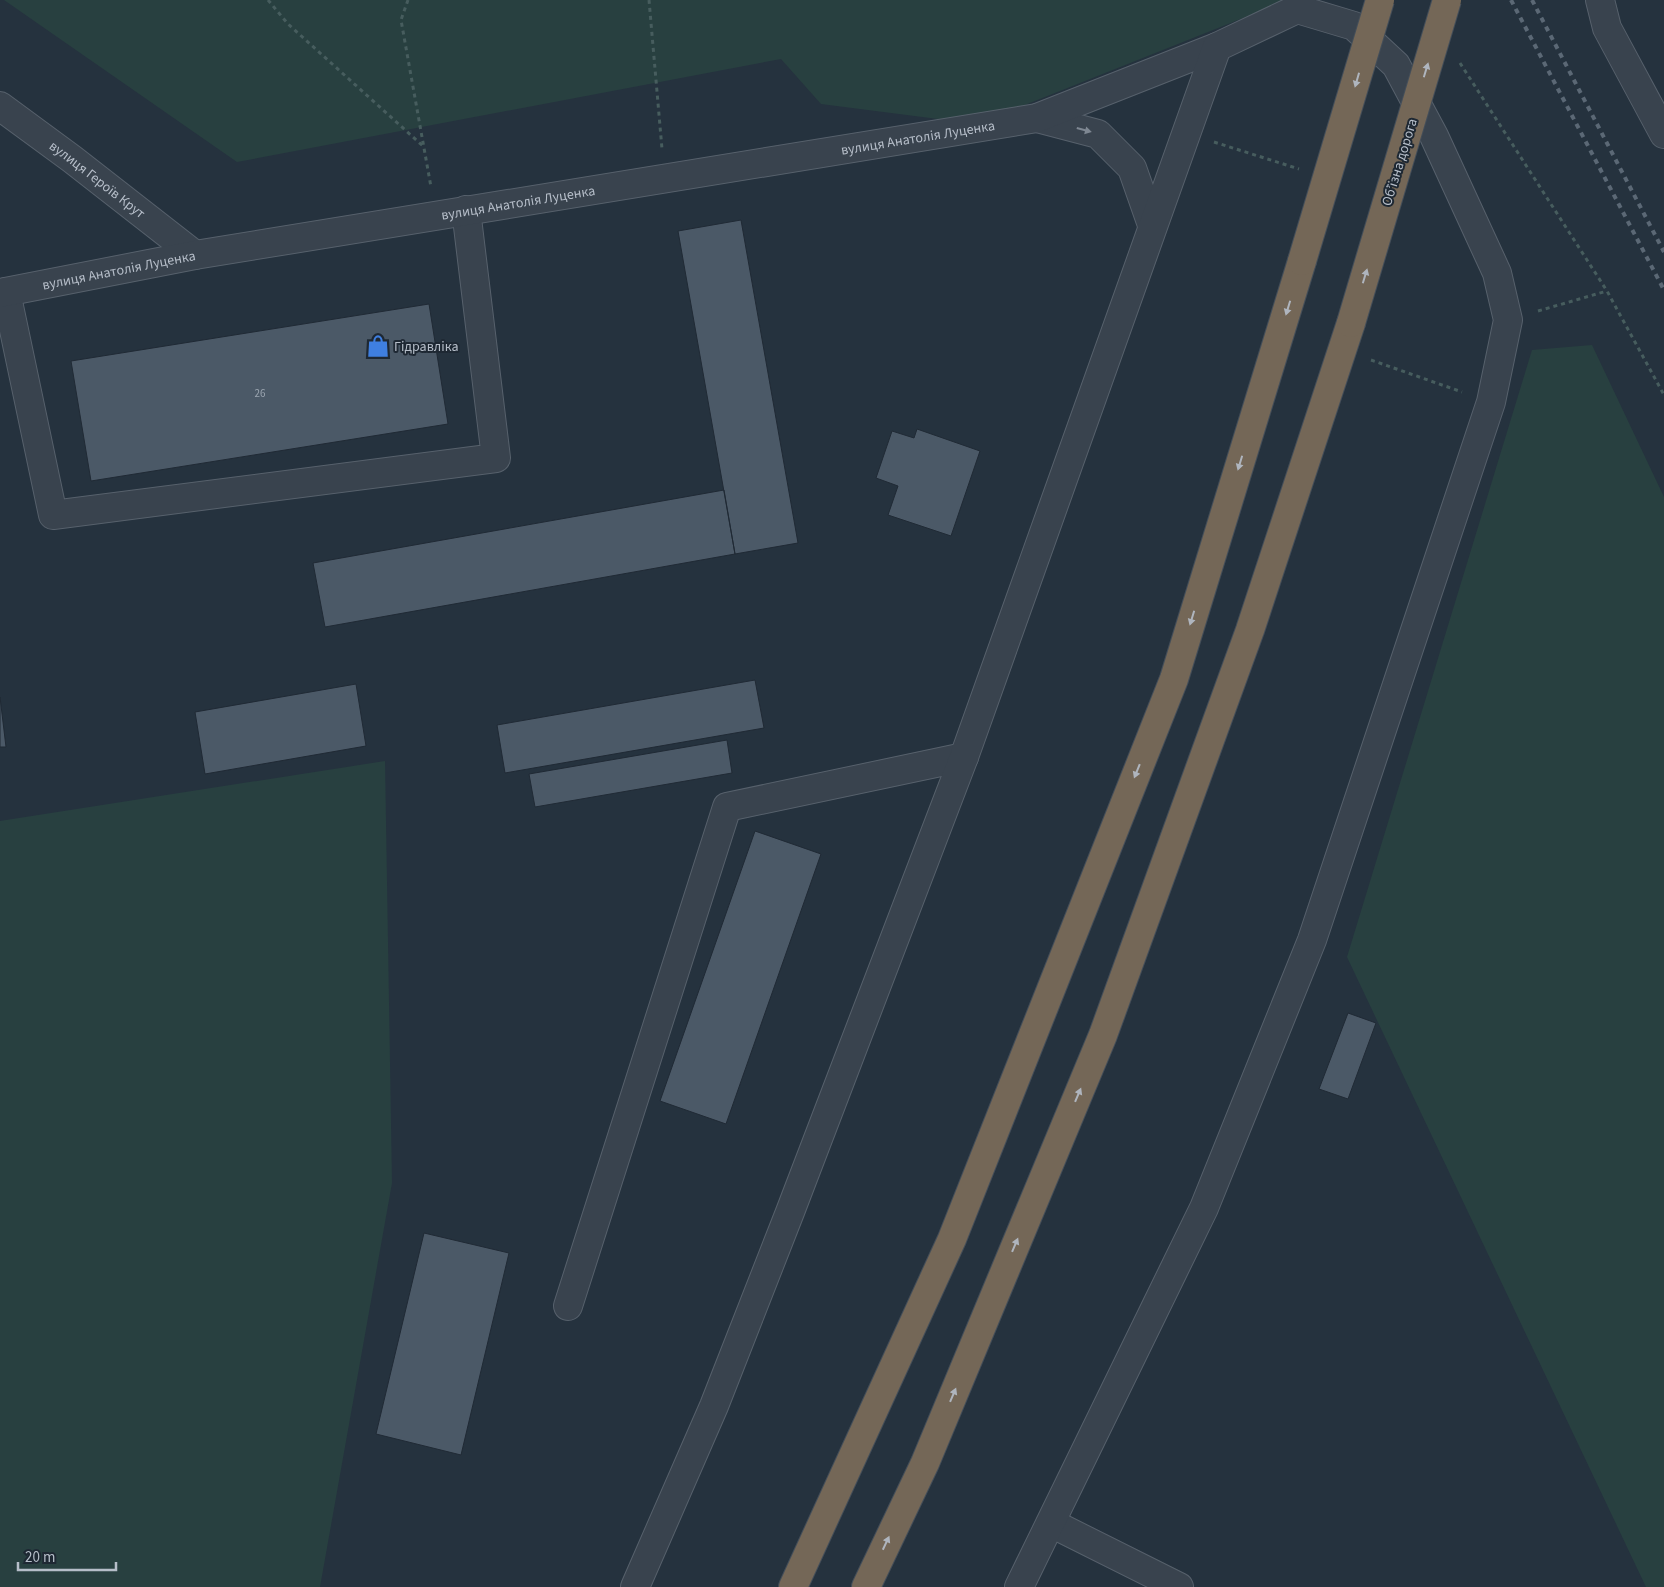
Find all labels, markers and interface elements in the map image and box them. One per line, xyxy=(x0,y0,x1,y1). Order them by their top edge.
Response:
one-way arrow xyxy=(1422,63,1430,78)
one-way arrow xyxy=(1353,73,1361,88)
street label: вулиця Анатолія Луценка xyxy=(840,116,996,161)
street label: Обʼїзна дорога xyxy=(1377,116,1423,209)
one-way arrow xyxy=(1076,126,1091,134)
street label: вулиця Героїв Крут xyxy=(45,136,150,224)
street label: вулиця Анатолія Луценка xyxy=(440,181,597,226)
street label: вулиця Анатолія Луценка xyxy=(41,246,197,296)
one-way arrow xyxy=(1361,269,1369,284)
one-way arrow xyxy=(1283,300,1291,315)
shop icon: Гідравліка xyxy=(365,333,391,359)
place label: Гідравліка xyxy=(394,337,459,357)
house number: 26 xyxy=(255,386,266,401)
one-way arrow xyxy=(1236,455,1244,470)
one-way arrow xyxy=(1188,611,1196,626)
one-way arrow xyxy=(1133,764,1141,778)
one-way arrow xyxy=(1074,1087,1082,1102)
one-way arrow xyxy=(1012,1238,1020,1252)
one-way arrow xyxy=(949,1387,957,1402)
one-way arrow xyxy=(883,1536,891,1550)
scale bar xyxy=(18,1540,115,1572)
text: 20 m xyxy=(25,1547,55,1568)

